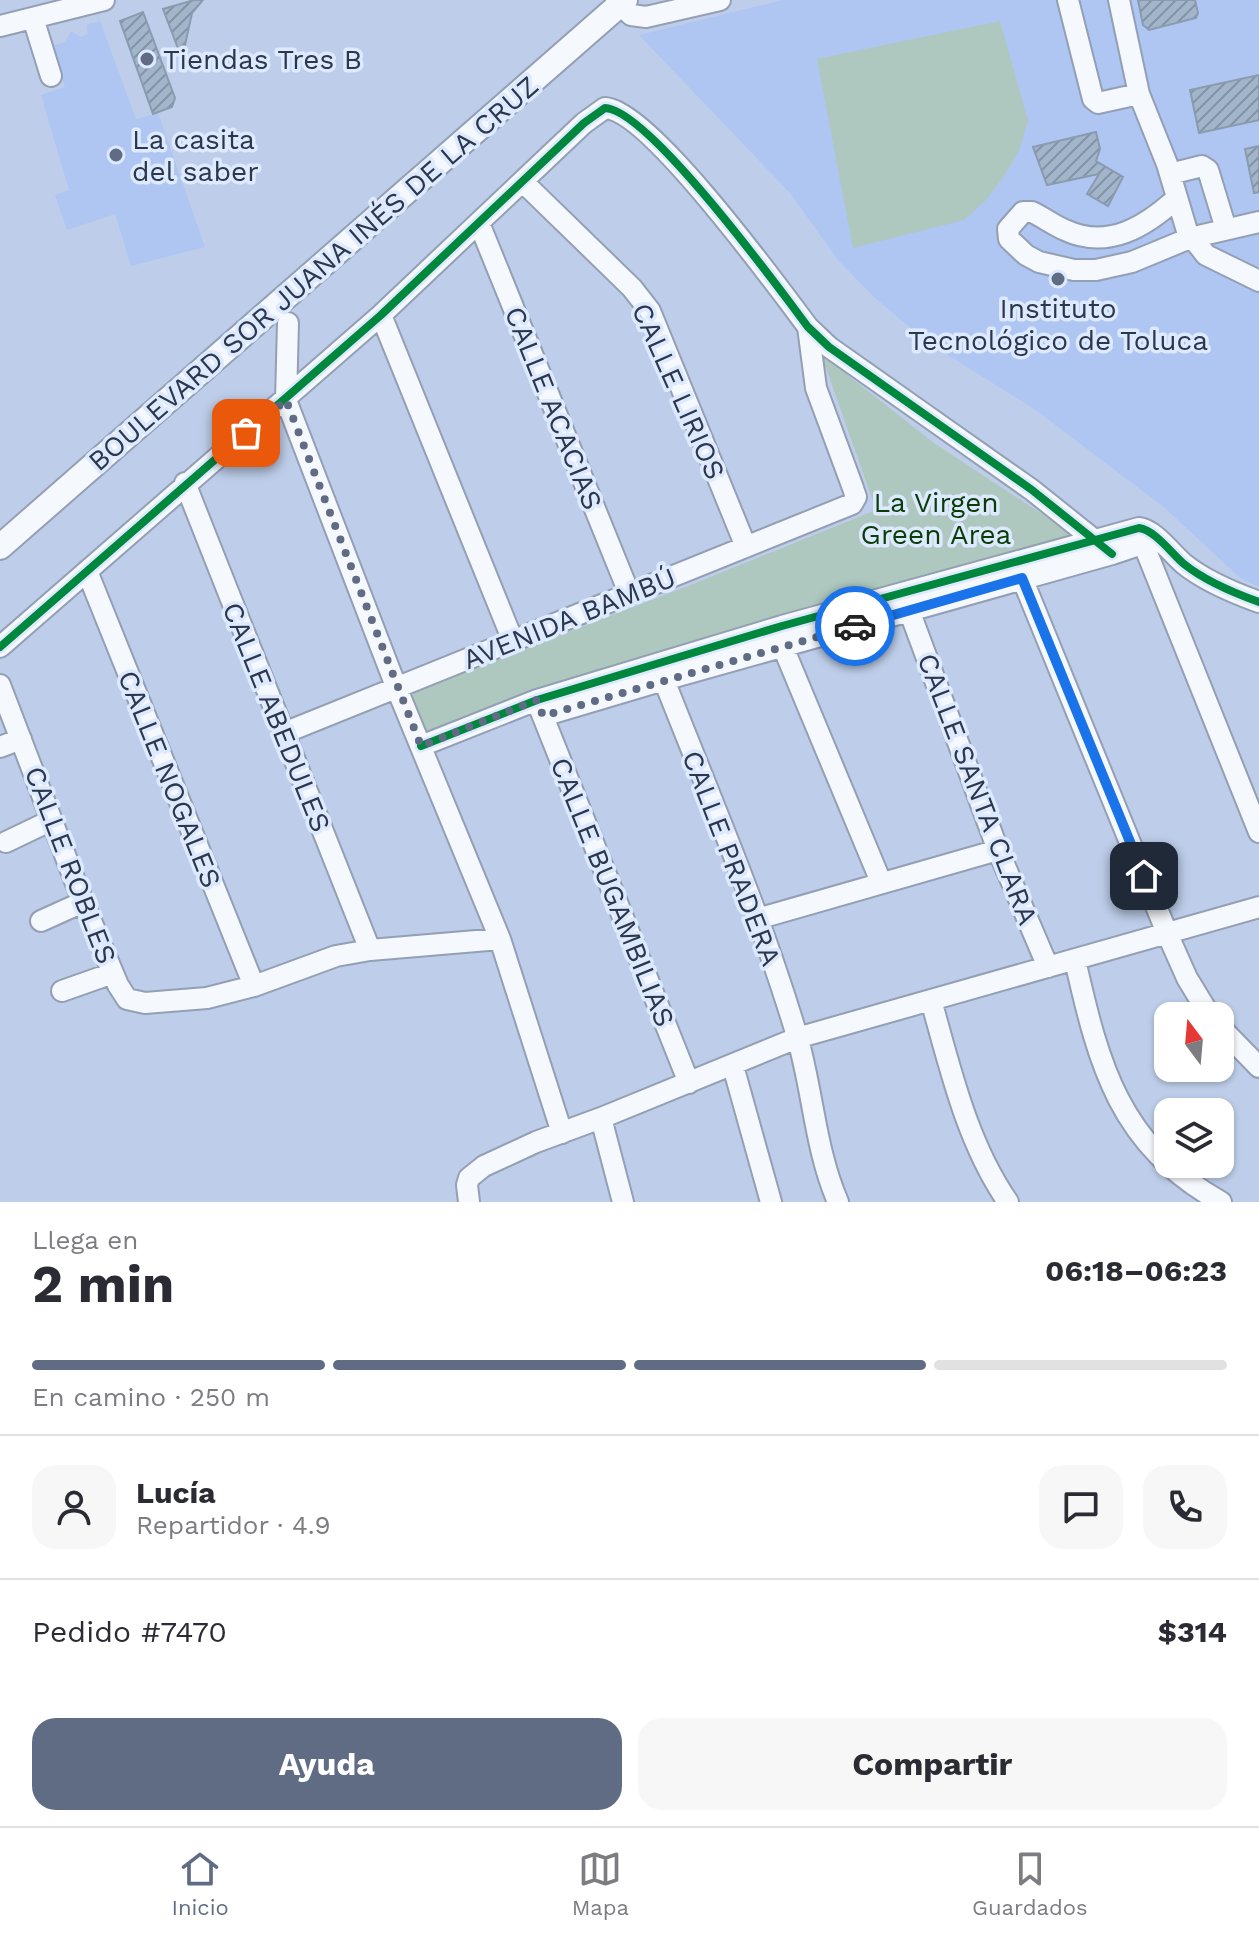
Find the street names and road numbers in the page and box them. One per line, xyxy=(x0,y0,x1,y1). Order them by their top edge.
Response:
street label: BOULEVARD SOR JUANA INÉS DE LA CRUZ xyxy=(82,69,545,478)
street label: CALLE LIRIOS xyxy=(625,298,732,484)
street label: CALLE ACACIAS xyxy=(498,302,609,515)
street label: AVENIDA BAMBÚ xyxy=(458,561,680,676)
street label: CALLE ABEDULES xyxy=(215,598,338,837)
street label: CALLE SANTA CLARA xyxy=(910,649,1045,930)
street label: CALLE NOGALES xyxy=(111,666,228,893)
street label: CALLE PRADERA xyxy=(675,746,788,970)
street label: CALLE BUGAMBILIAS xyxy=(543,753,682,1031)
street label: CALLE ROBLES xyxy=(18,762,123,969)

